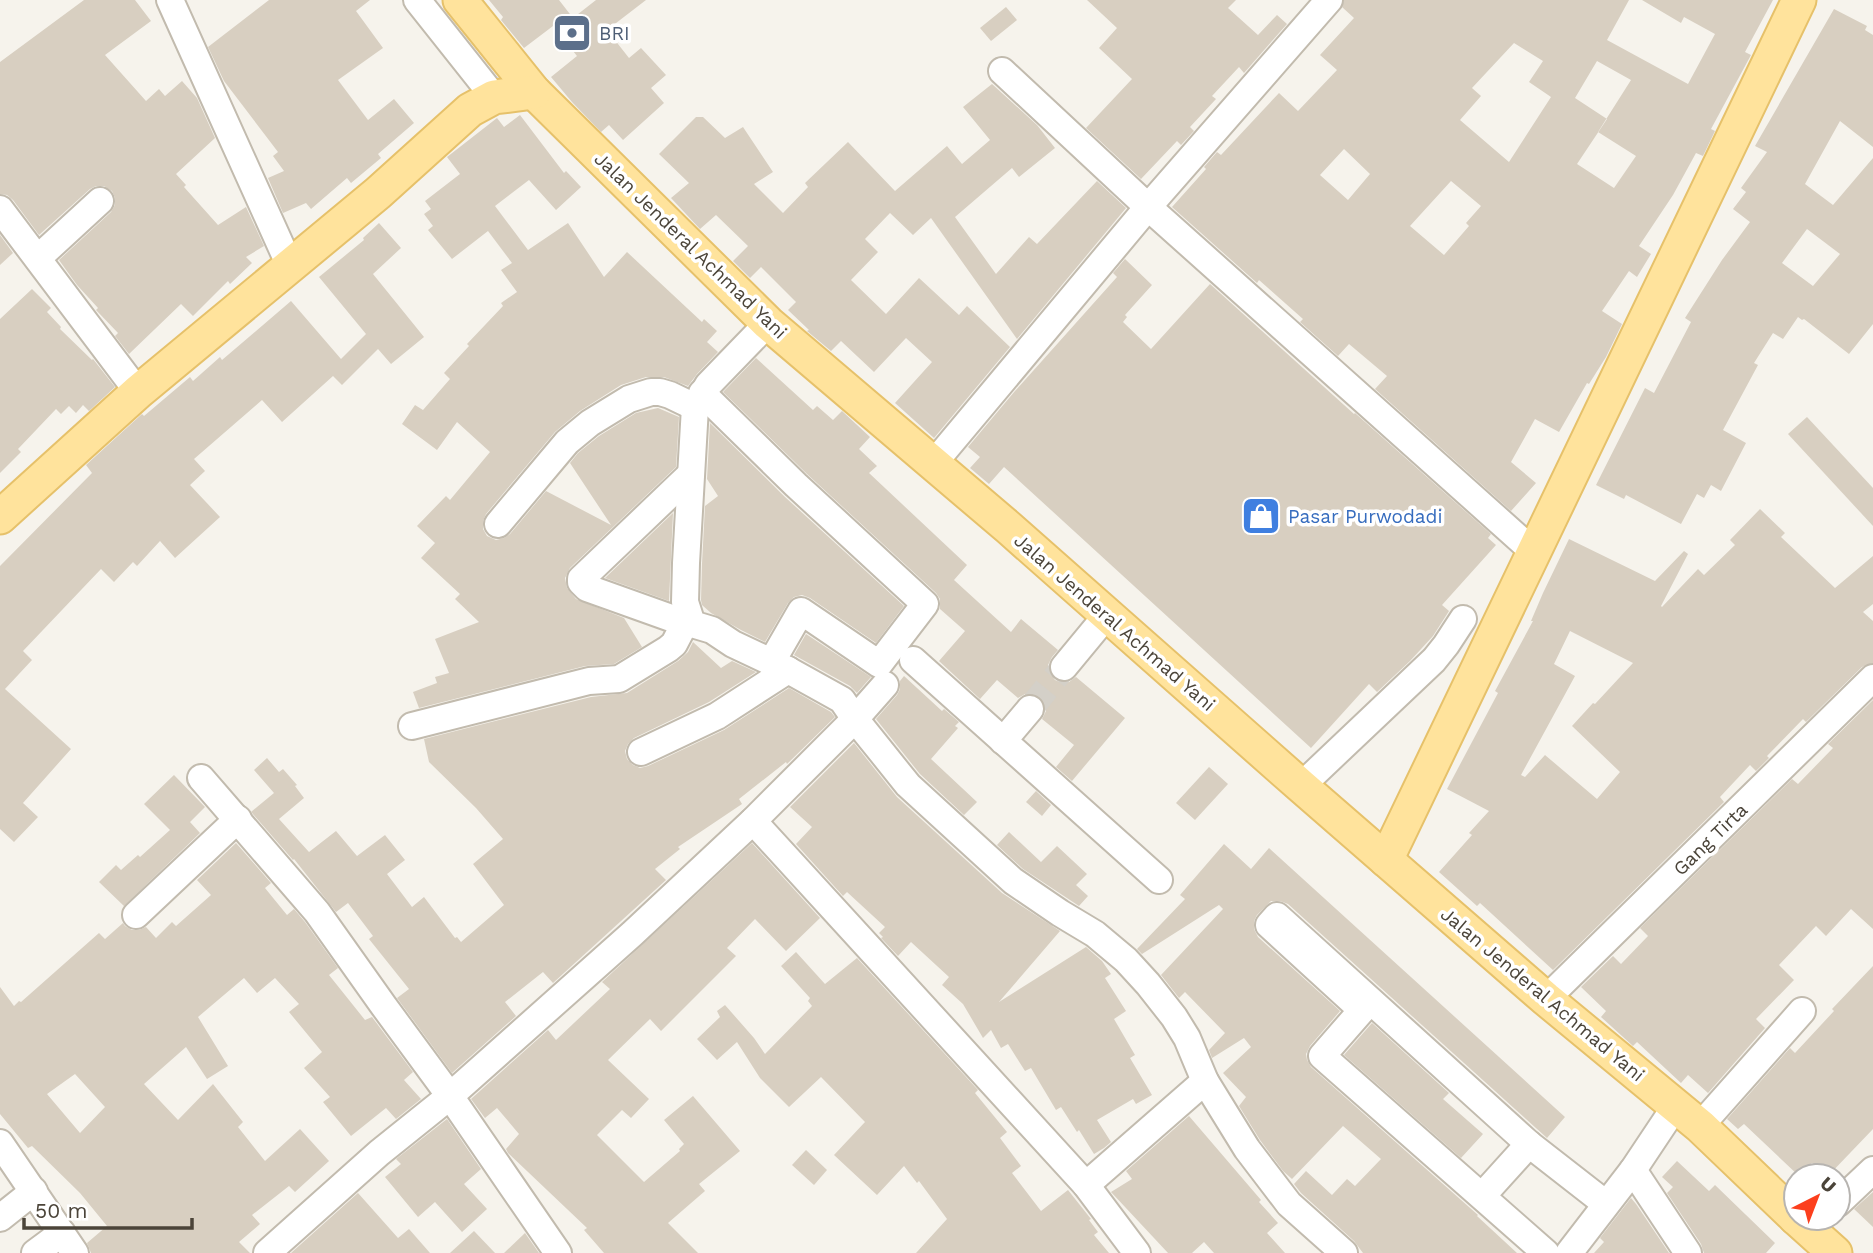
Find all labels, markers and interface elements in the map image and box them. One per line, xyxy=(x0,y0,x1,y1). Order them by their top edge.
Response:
bank icon: BRI xyxy=(551,12,593,54)
place label: BRI xyxy=(599,22,630,45)
street label: Jalan Jenderal Achmad Yani xyxy=(590,147,792,344)
shop icon: Pasar Purwodadi xyxy=(1240,495,1282,537)
place label: Pasar Purwodadi xyxy=(1288,505,1443,528)
street label: Jalan Jenderal Achmad Yani xyxy=(1009,529,1220,716)
street label: Gang Tirta xyxy=(1668,798,1752,880)
street label: Jalan Jenderal Achmad Yani xyxy=(1436,902,1649,1086)
north arrow xyxy=(1782,1162,1852,1232)
text: U xyxy=(1815,1172,1841,1198)
scale bar xyxy=(24,1186,192,1230)
text: 50 m xyxy=(35,1198,87,1223)

